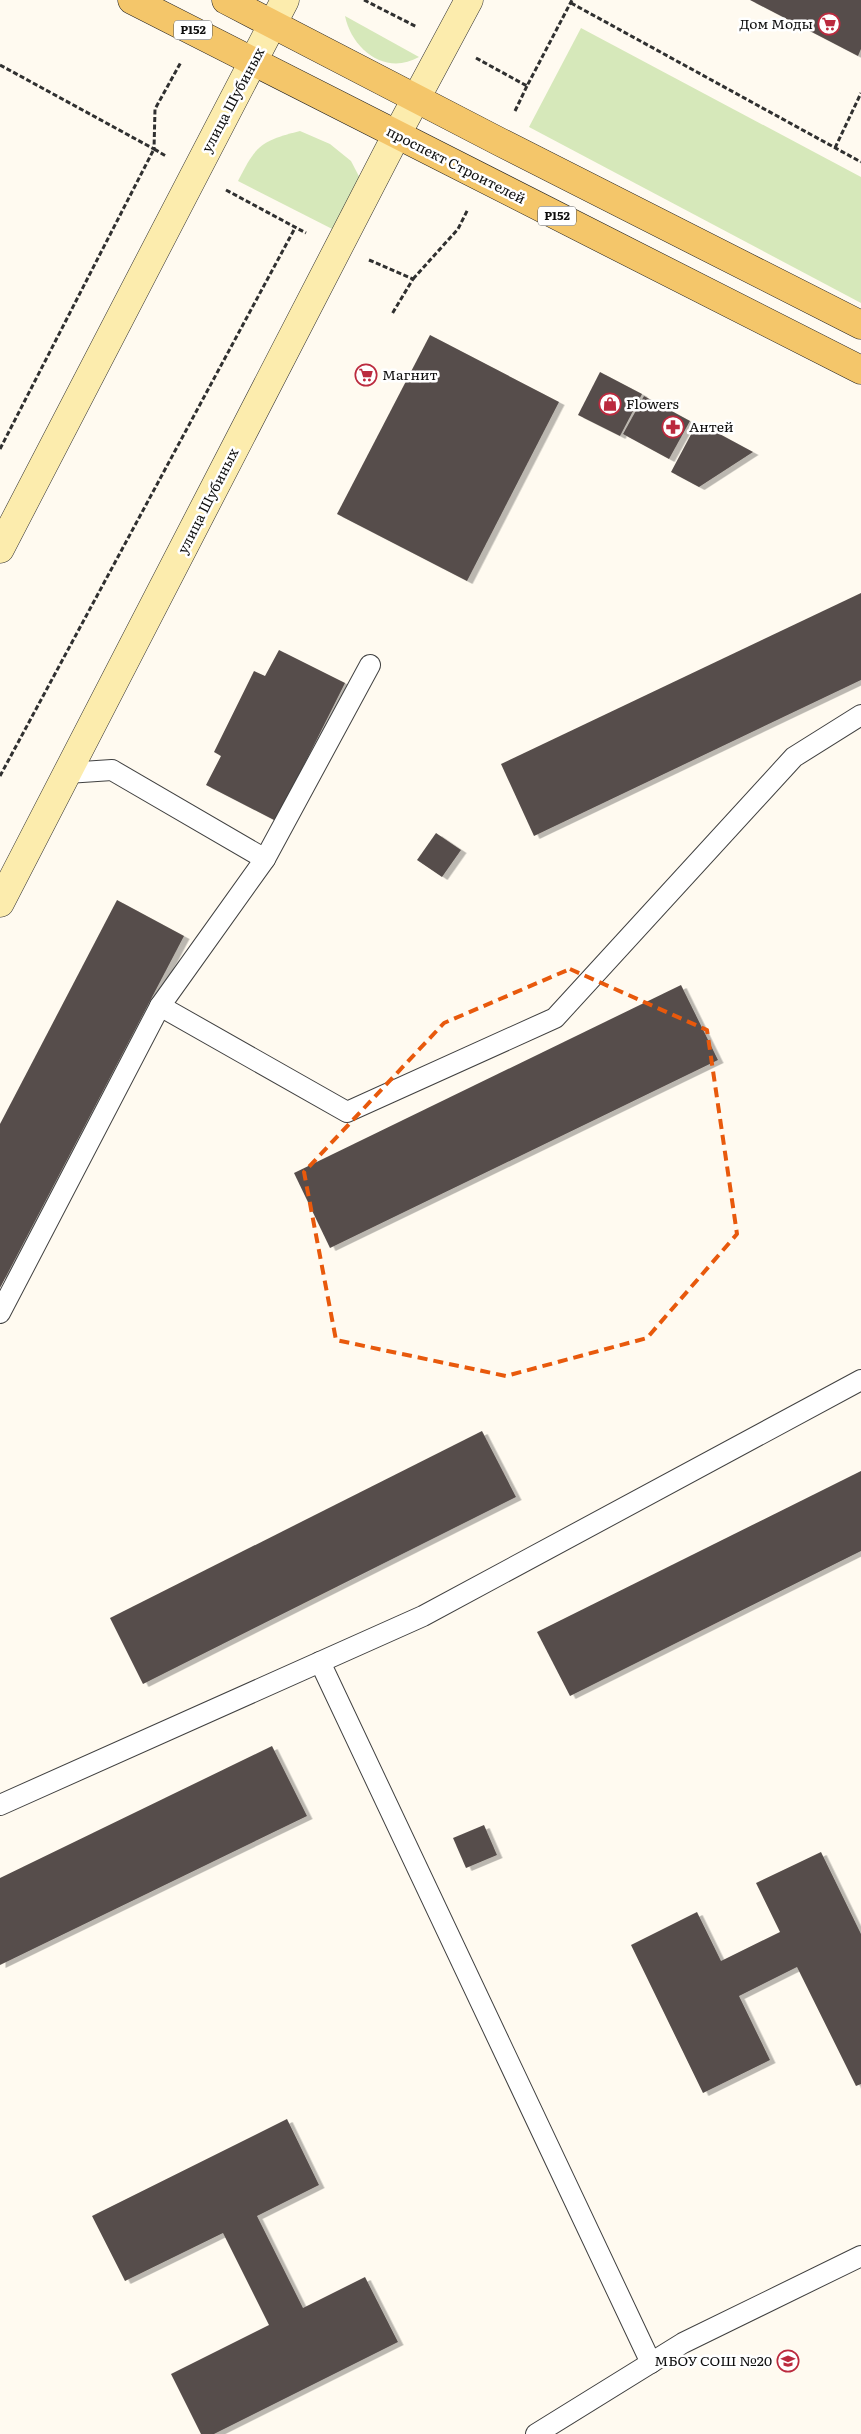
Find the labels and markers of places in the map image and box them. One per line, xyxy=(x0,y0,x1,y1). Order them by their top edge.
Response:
supermarket icon: Дом Моды xyxy=(817,12,841,36)
place label: Дом Моды xyxy=(739,13,813,33)
supermarket icon: Магнит xyxy=(354,363,378,387)
place label: Магнит xyxy=(382,364,438,384)
shop icon: Flowers xyxy=(598,392,622,416)
place label: Flowers xyxy=(626,393,679,413)
pharmacy icon: Антей xyxy=(661,415,685,439)
place label: Антей xyxy=(689,416,734,436)
school or university icon: МБОУ СОШ №20 xyxy=(776,2349,800,2373)
place label: МБОУ СОШ №20 xyxy=(654,2350,772,2370)

